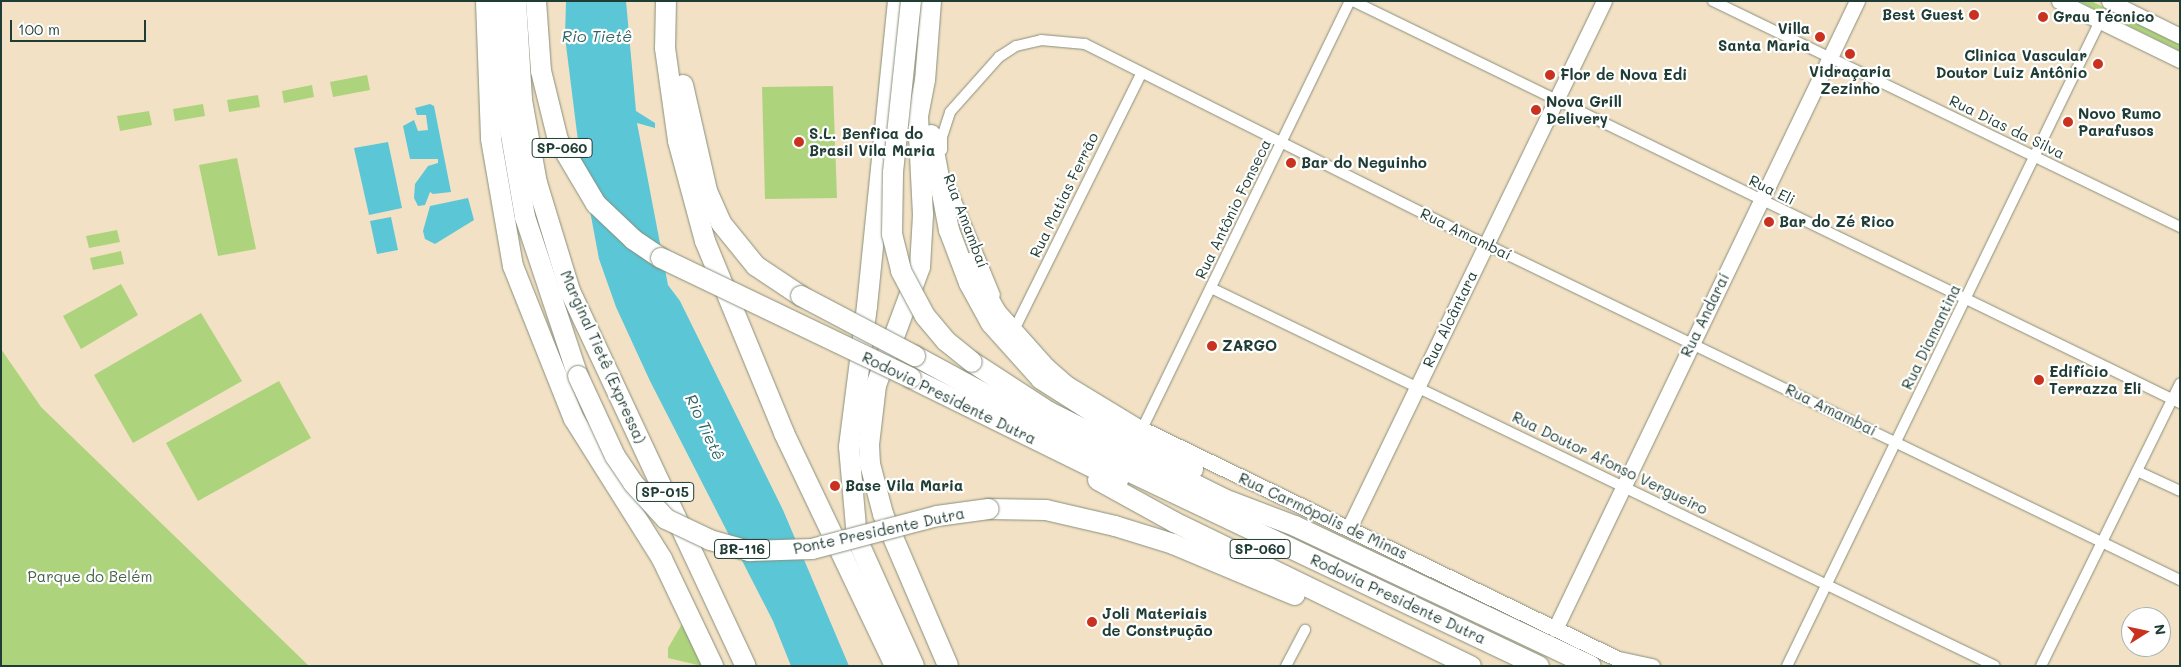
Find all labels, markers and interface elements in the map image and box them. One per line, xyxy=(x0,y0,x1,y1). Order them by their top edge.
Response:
place label: Best Guest xyxy=(1882,6,1964,24)
place label: Grau Técnico xyxy=(2053,8,2154,26)
marker: Best Guest xyxy=(1968,9,1980,21)
scale bar xyxy=(12,10,149,42)
marker: Grau Técnico xyxy=(2037,11,2049,23)
text: 100 m xyxy=(18,19,60,39)
place label: Villa Santa Maria xyxy=(1718,19,1810,54)
water label: Rio Tietê xyxy=(562,26,632,46)
marker: Villa Santa Maria xyxy=(1814,31,1826,43)
place label: Clinica Vascular Doutor Luiz Antônio xyxy=(1936,46,2087,81)
marker: Vidraçaria Zezinho xyxy=(1844,48,1856,60)
marker: Clinica Vascular Doutor Luiz Antônio xyxy=(2091,57,2105,71)
place label: Vidraçaria Zezinho xyxy=(1809,62,1891,97)
place label: Flor de Nova Edi xyxy=(1560,66,1687,84)
marker: Flor de Nova Edi xyxy=(1544,69,1556,81)
street label: Rua Dias da Silva xyxy=(1946,91,2068,163)
place label: Nova Grill Delivery xyxy=(1546,92,1622,127)
marker: Nova Grill Delivery xyxy=(1530,104,1542,116)
place label: Novo Rumo Parafusos xyxy=(2078,104,2161,139)
marker: Novo Rumo Parafusos xyxy=(2062,116,2074,128)
place label: S.L. Benfica do Brasil Vila Maria xyxy=(809,124,935,159)
street label: Rua Matias Ferrão xyxy=(1026,130,1102,260)
road number: SP-060 xyxy=(531,136,593,160)
marker: S.L. Benfica do Brasil Vila Maria xyxy=(793,136,805,148)
street label: Rua Antônio Fonseca xyxy=(1191,136,1275,282)
place label: Bar do Neguinho xyxy=(1301,154,1427,172)
marker: Bar do Neguinho xyxy=(1285,157,1297,169)
street label: Rua Amambaí xyxy=(940,171,992,271)
street label: Rua Eli xyxy=(1746,171,1798,209)
street label: Rua Amambaí xyxy=(1417,204,1515,264)
place label: Bar do Zé Rico xyxy=(1779,213,1894,231)
marker: Bar do Zé Rico xyxy=(1763,216,1775,228)
street label: Marginal Tietê (Expressa) xyxy=(557,268,649,446)
street label: Rua Alcântara xyxy=(1419,268,1481,370)
street label: Rua Andaraí xyxy=(1677,270,1733,360)
street label: Rua Diamantina xyxy=(1898,282,1964,392)
place label: ZARGO xyxy=(1222,337,1277,355)
marker: ZARGO xyxy=(1206,340,1218,352)
street label: Rodovia Presidente Dutra xyxy=(859,348,1039,448)
place label: Edifício Terrazza Eli xyxy=(2049,362,2142,397)
marker: Edifício Terrazza Eli xyxy=(2033,374,2045,386)
street label: Rua Amambaí xyxy=(1782,380,1880,440)
water label: Rio Tietê xyxy=(681,391,729,463)
street label: Rua Doutor Afonso Vergueiro xyxy=(1509,408,1711,518)
street label: Rua Carmópolis de Minas xyxy=(1236,469,1410,563)
place label: Base Vila Maria xyxy=(845,477,963,495)
marker: Base Vila Maria xyxy=(829,480,841,492)
road number: SP-015 xyxy=(635,481,695,504)
street label: Ponte Presidente Dutra xyxy=(792,504,966,558)
road number: BR-116 xyxy=(713,538,771,560)
road number: SP-060 xyxy=(1229,538,1291,560)
street label: Rodovia Presidente Dutra xyxy=(1308,550,1488,648)
park label: Parque do Belém xyxy=(28,568,152,586)
place label: Joli Materiais de Construção xyxy=(1102,604,1213,639)
north arrow xyxy=(2121,607,2171,657)
marker: Joli Materiais de Construção xyxy=(1086,616,1098,628)
text: N xyxy=(2150,623,2171,636)

